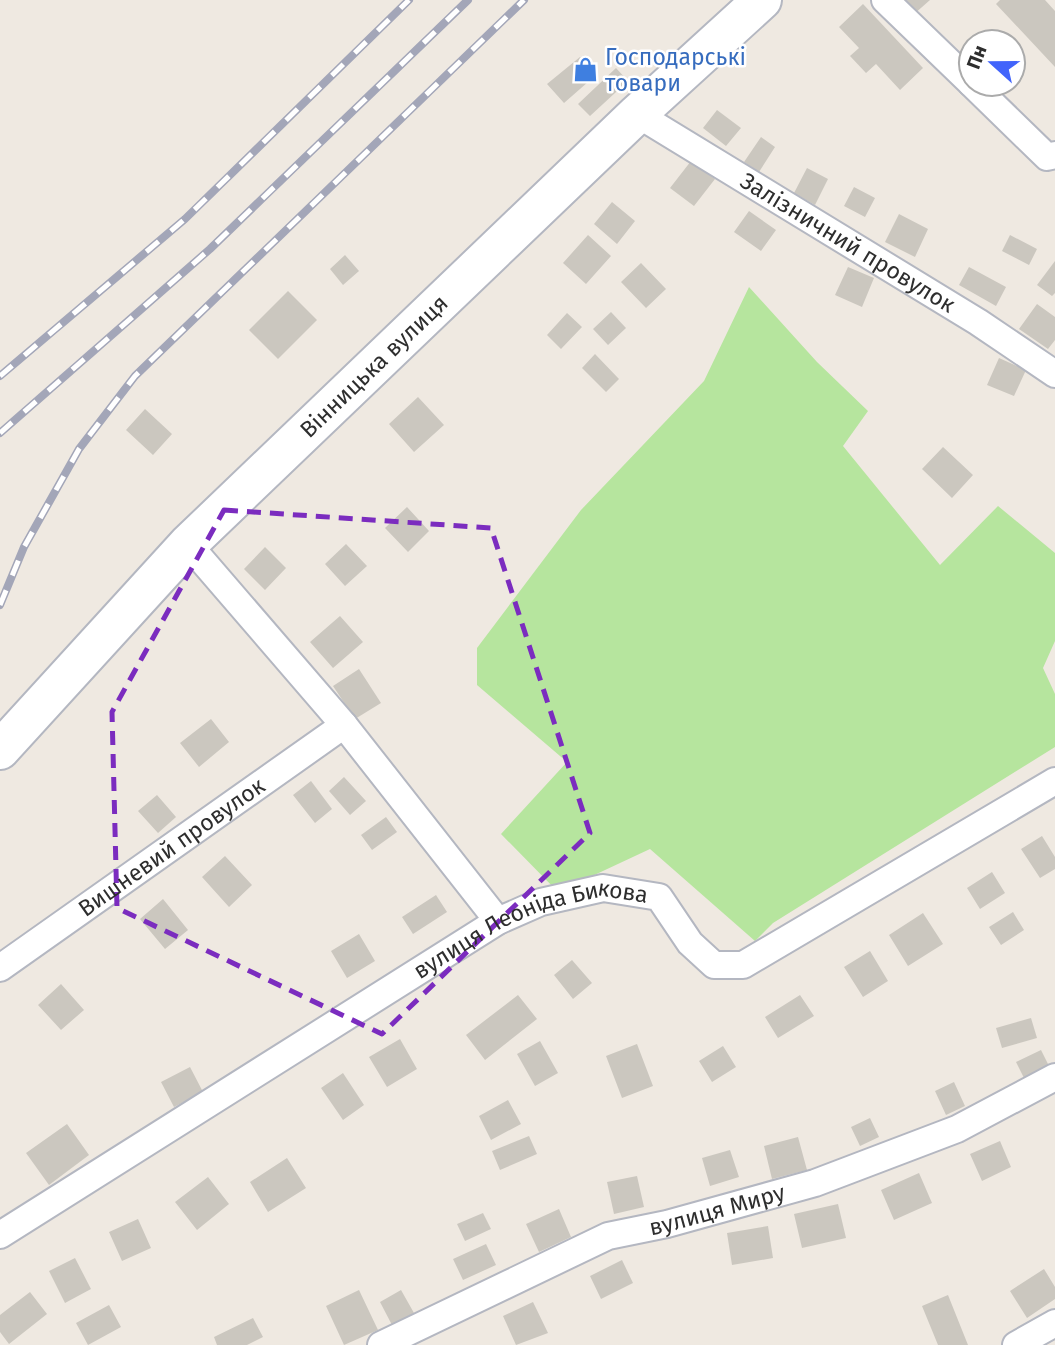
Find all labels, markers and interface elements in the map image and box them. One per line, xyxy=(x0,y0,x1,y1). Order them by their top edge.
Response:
north arrow xyxy=(957,28,1027,98)
text: Пн xyxy=(962,42,992,72)
place label: Господарські товари xyxy=(605,43,746,97)
shop icon: Господарські товари xyxy=(571,56,599,84)
street label: Залізничний провулок xyxy=(735,167,960,319)
street label: Вінницька вулиця xyxy=(294,289,453,443)
street label: Вишневий провулок xyxy=(73,771,270,922)
street label: вулиця Леоніда Бикова xyxy=(408,873,650,985)
street label: вулиця Миру xyxy=(647,1178,789,1241)

